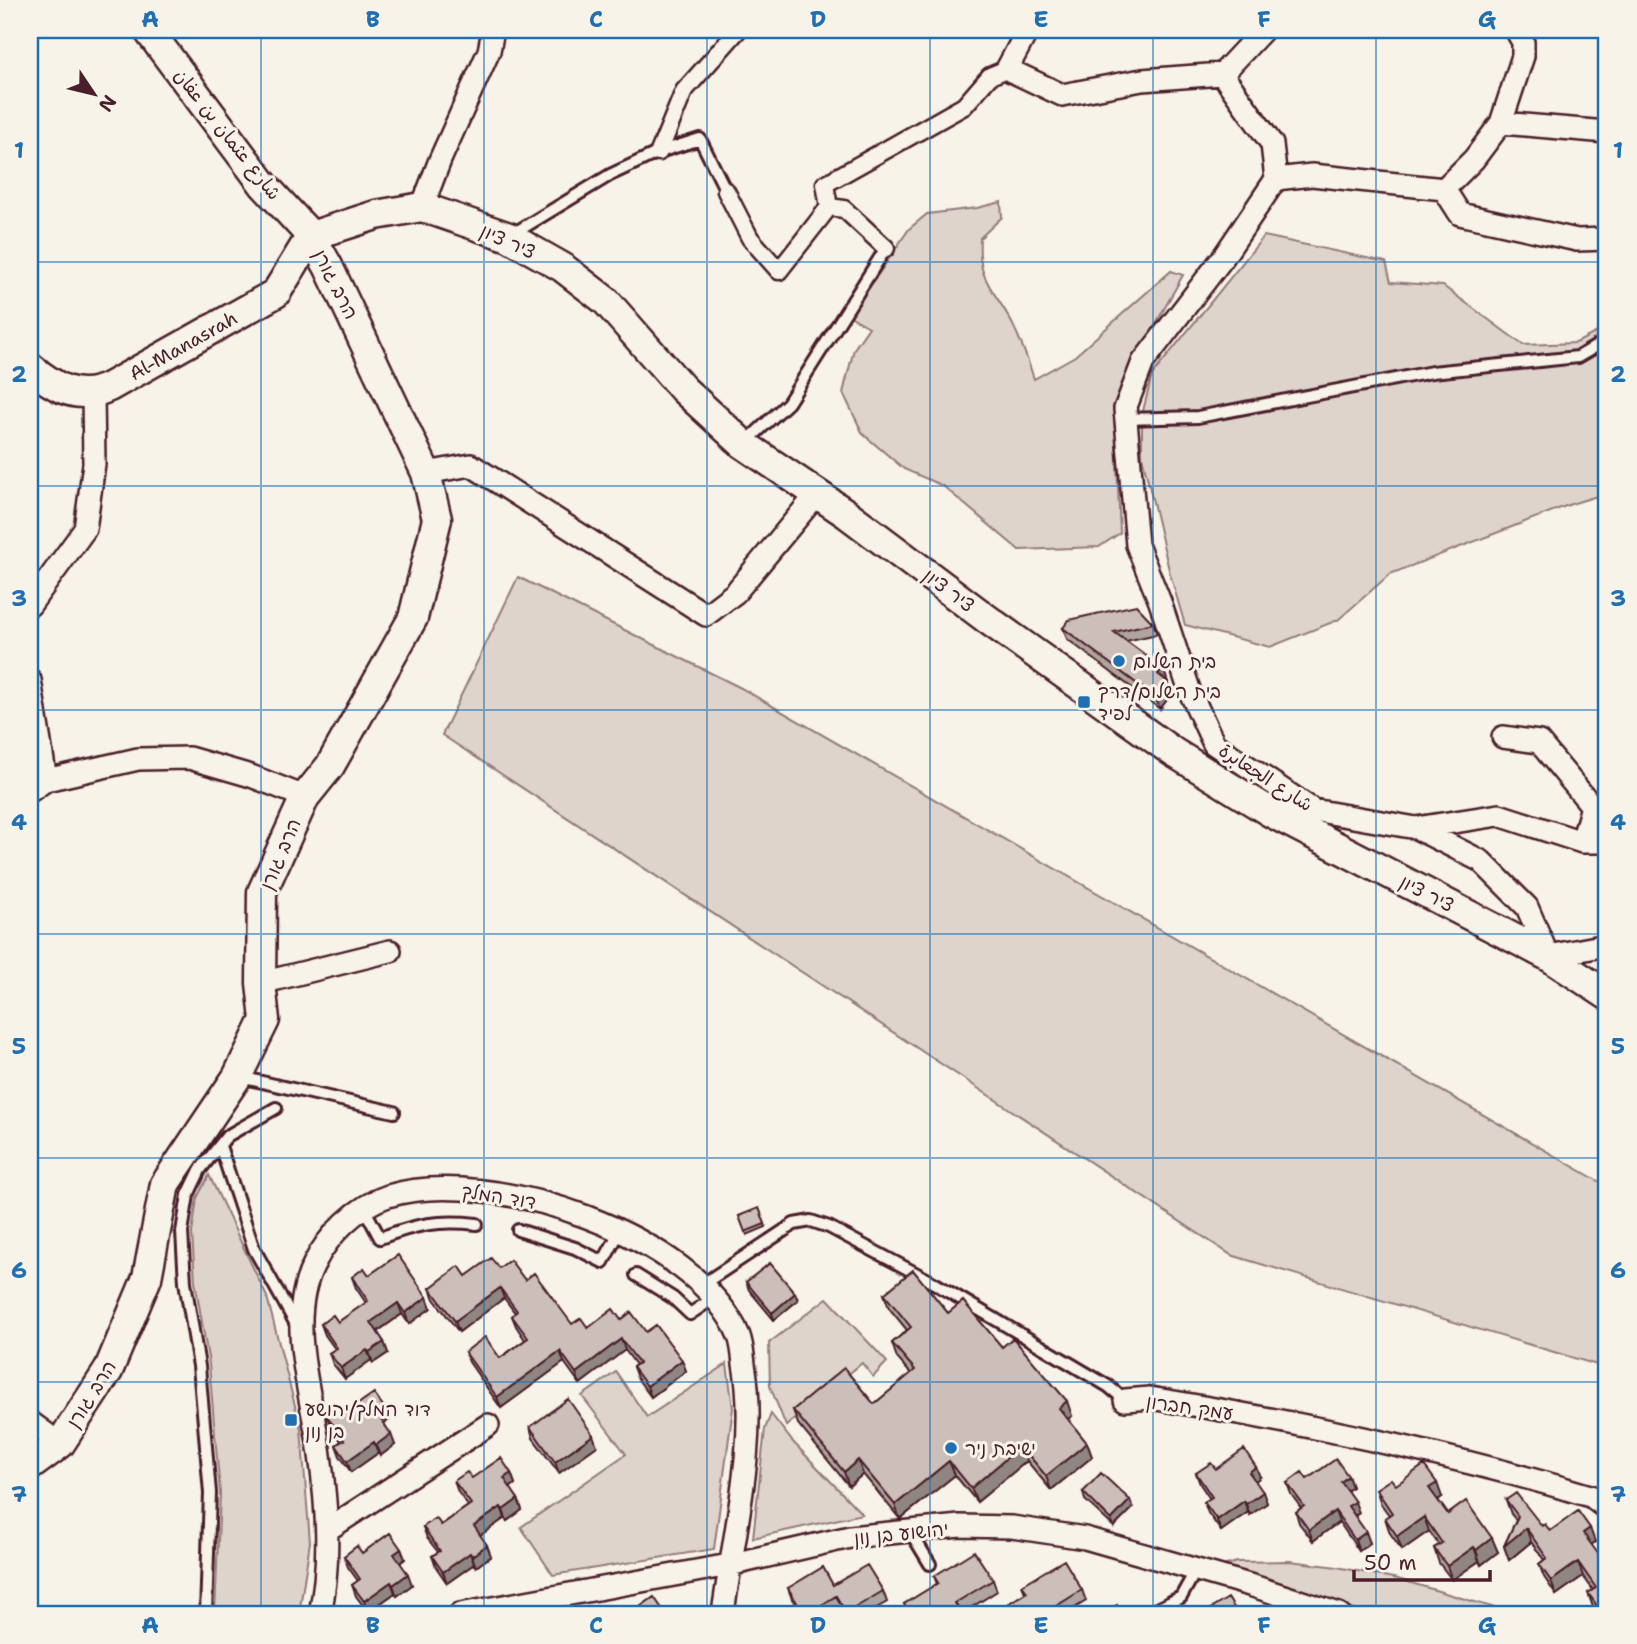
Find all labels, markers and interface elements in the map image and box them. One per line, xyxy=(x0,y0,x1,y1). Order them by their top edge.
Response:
text: A xyxy=(141,4,159,34)
text: B xyxy=(366,4,380,34)
text: C xyxy=(589,4,603,34)
text: D xyxy=(810,4,826,34)
text: E xyxy=(1033,4,1049,34)
text: F xyxy=(1257,4,1271,34)
text: G xyxy=(1478,4,1497,34)
north arrow xyxy=(60,60,130,130)
street label: شارع عثمان بن عفان xyxy=(168,64,287,206)
text: N xyxy=(93,90,122,117)
text: 1 xyxy=(14,135,24,165)
text: 1 xyxy=(1613,135,1623,165)
street label: ציר ציון xyxy=(476,218,539,265)
street label: הרב גורן xyxy=(307,245,364,323)
street label: Al-Manasrah xyxy=(125,305,242,386)
text: 2 xyxy=(11,359,27,389)
text: 2 xyxy=(1610,359,1626,389)
street label: ציר ציון xyxy=(918,563,979,618)
text: 3 xyxy=(11,583,27,613)
text: 3 xyxy=(1610,583,1626,613)
place label: בית השלום xyxy=(1133,649,1216,674)
marker: בית השלום xyxy=(1111,653,1127,669)
place label: בית השלום/דרך לפיד xyxy=(1098,679,1221,726)
marker: בית השלום/דרך לפיד xyxy=(1076,694,1092,710)
street label: شارع الجعابرة xyxy=(1213,738,1318,818)
text: 4 xyxy=(11,807,27,837)
text: 4 xyxy=(1610,807,1626,837)
street label: הרב גורן xyxy=(254,815,307,894)
street label: ציר ציון xyxy=(1395,869,1458,918)
text: 5 xyxy=(12,1031,26,1061)
text: 5 xyxy=(1611,1031,1625,1061)
street label: דוד המלך xyxy=(460,1178,538,1215)
text: 6 xyxy=(11,1255,27,1285)
text: 6 xyxy=(1610,1255,1626,1285)
street label: הרב גורן xyxy=(61,1356,122,1433)
street label: עמק חברון xyxy=(1145,1389,1235,1426)
place label: דוד המלך/יהושע בן נון xyxy=(305,1397,431,1444)
marker: דוד המלך/יהושע בן נון xyxy=(283,1412,299,1428)
place label: ישיבת ניר xyxy=(965,1436,1036,1461)
marker: ישיבת ניר xyxy=(943,1440,959,1456)
text: 7 xyxy=(11,1479,27,1509)
text: 7 xyxy=(1610,1479,1626,1509)
street label: יהושוע בן נון xyxy=(852,1516,950,1551)
scale bar xyxy=(1354,1539,1490,1583)
text: 50 m xyxy=(1364,1549,1417,1577)
text: A xyxy=(141,1610,159,1640)
text: B xyxy=(366,1610,380,1640)
text: C xyxy=(589,1610,603,1640)
text: D xyxy=(810,1610,826,1640)
text: E xyxy=(1033,1610,1049,1640)
text: F xyxy=(1257,1610,1271,1640)
text: G xyxy=(1478,1610,1497,1640)

